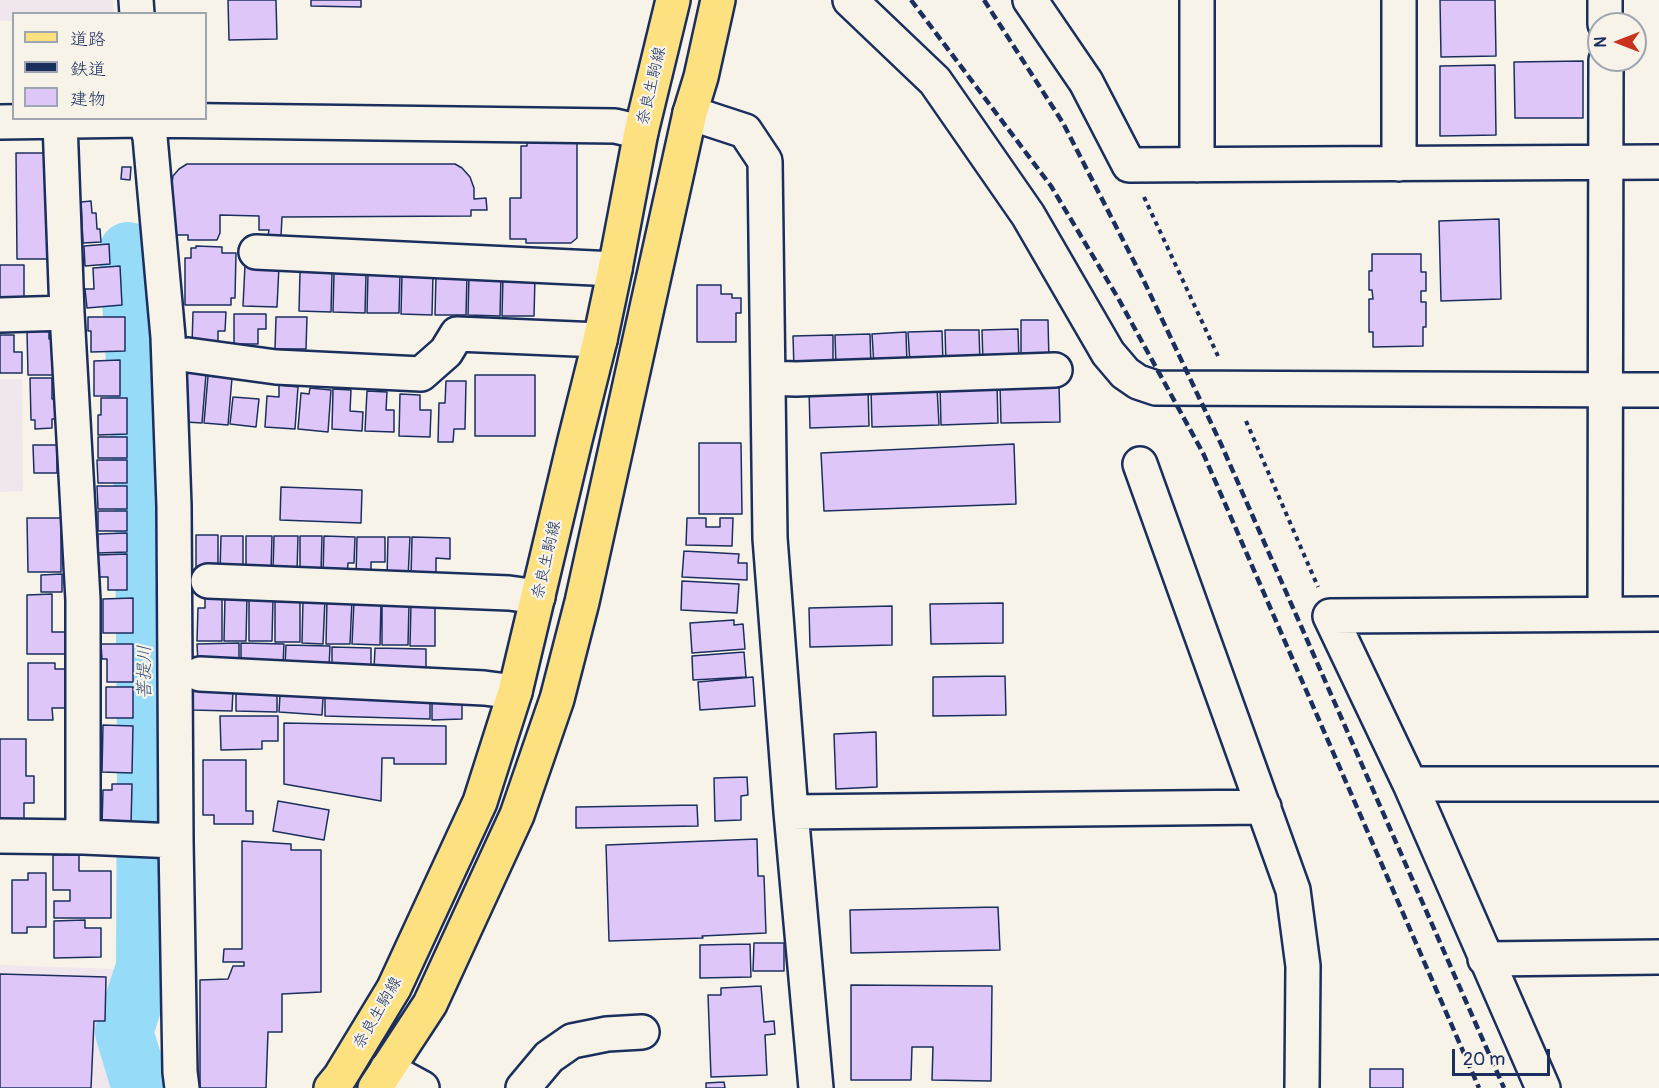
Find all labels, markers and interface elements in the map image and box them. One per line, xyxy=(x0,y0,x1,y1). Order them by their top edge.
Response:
legend xyxy=(12,12,207,120)
north arrow xyxy=(1587,12,1647,72)
text: 道路 xyxy=(70,28,106,51)
text: N xyxy=(1591,37,1611,47)
street label: 奈良生駒線 xyxy=(634,45,670,127)
text: 鉄道 xyxy=(70,58,106,81)
text: 建物 xyxy=(70,88,106,111)
street label: 奈良生駒線 xyxy=(529,519,565,601)
water label: 菩提川 xyxy=(134,645,156,699)
street label: 奈良生駒線 xyxy=(350,974,406,1052)
scale bar xyxy=(1455,1037,1552,1075)
text: 20 m xyxy=(1463,1048,1505,1071)

